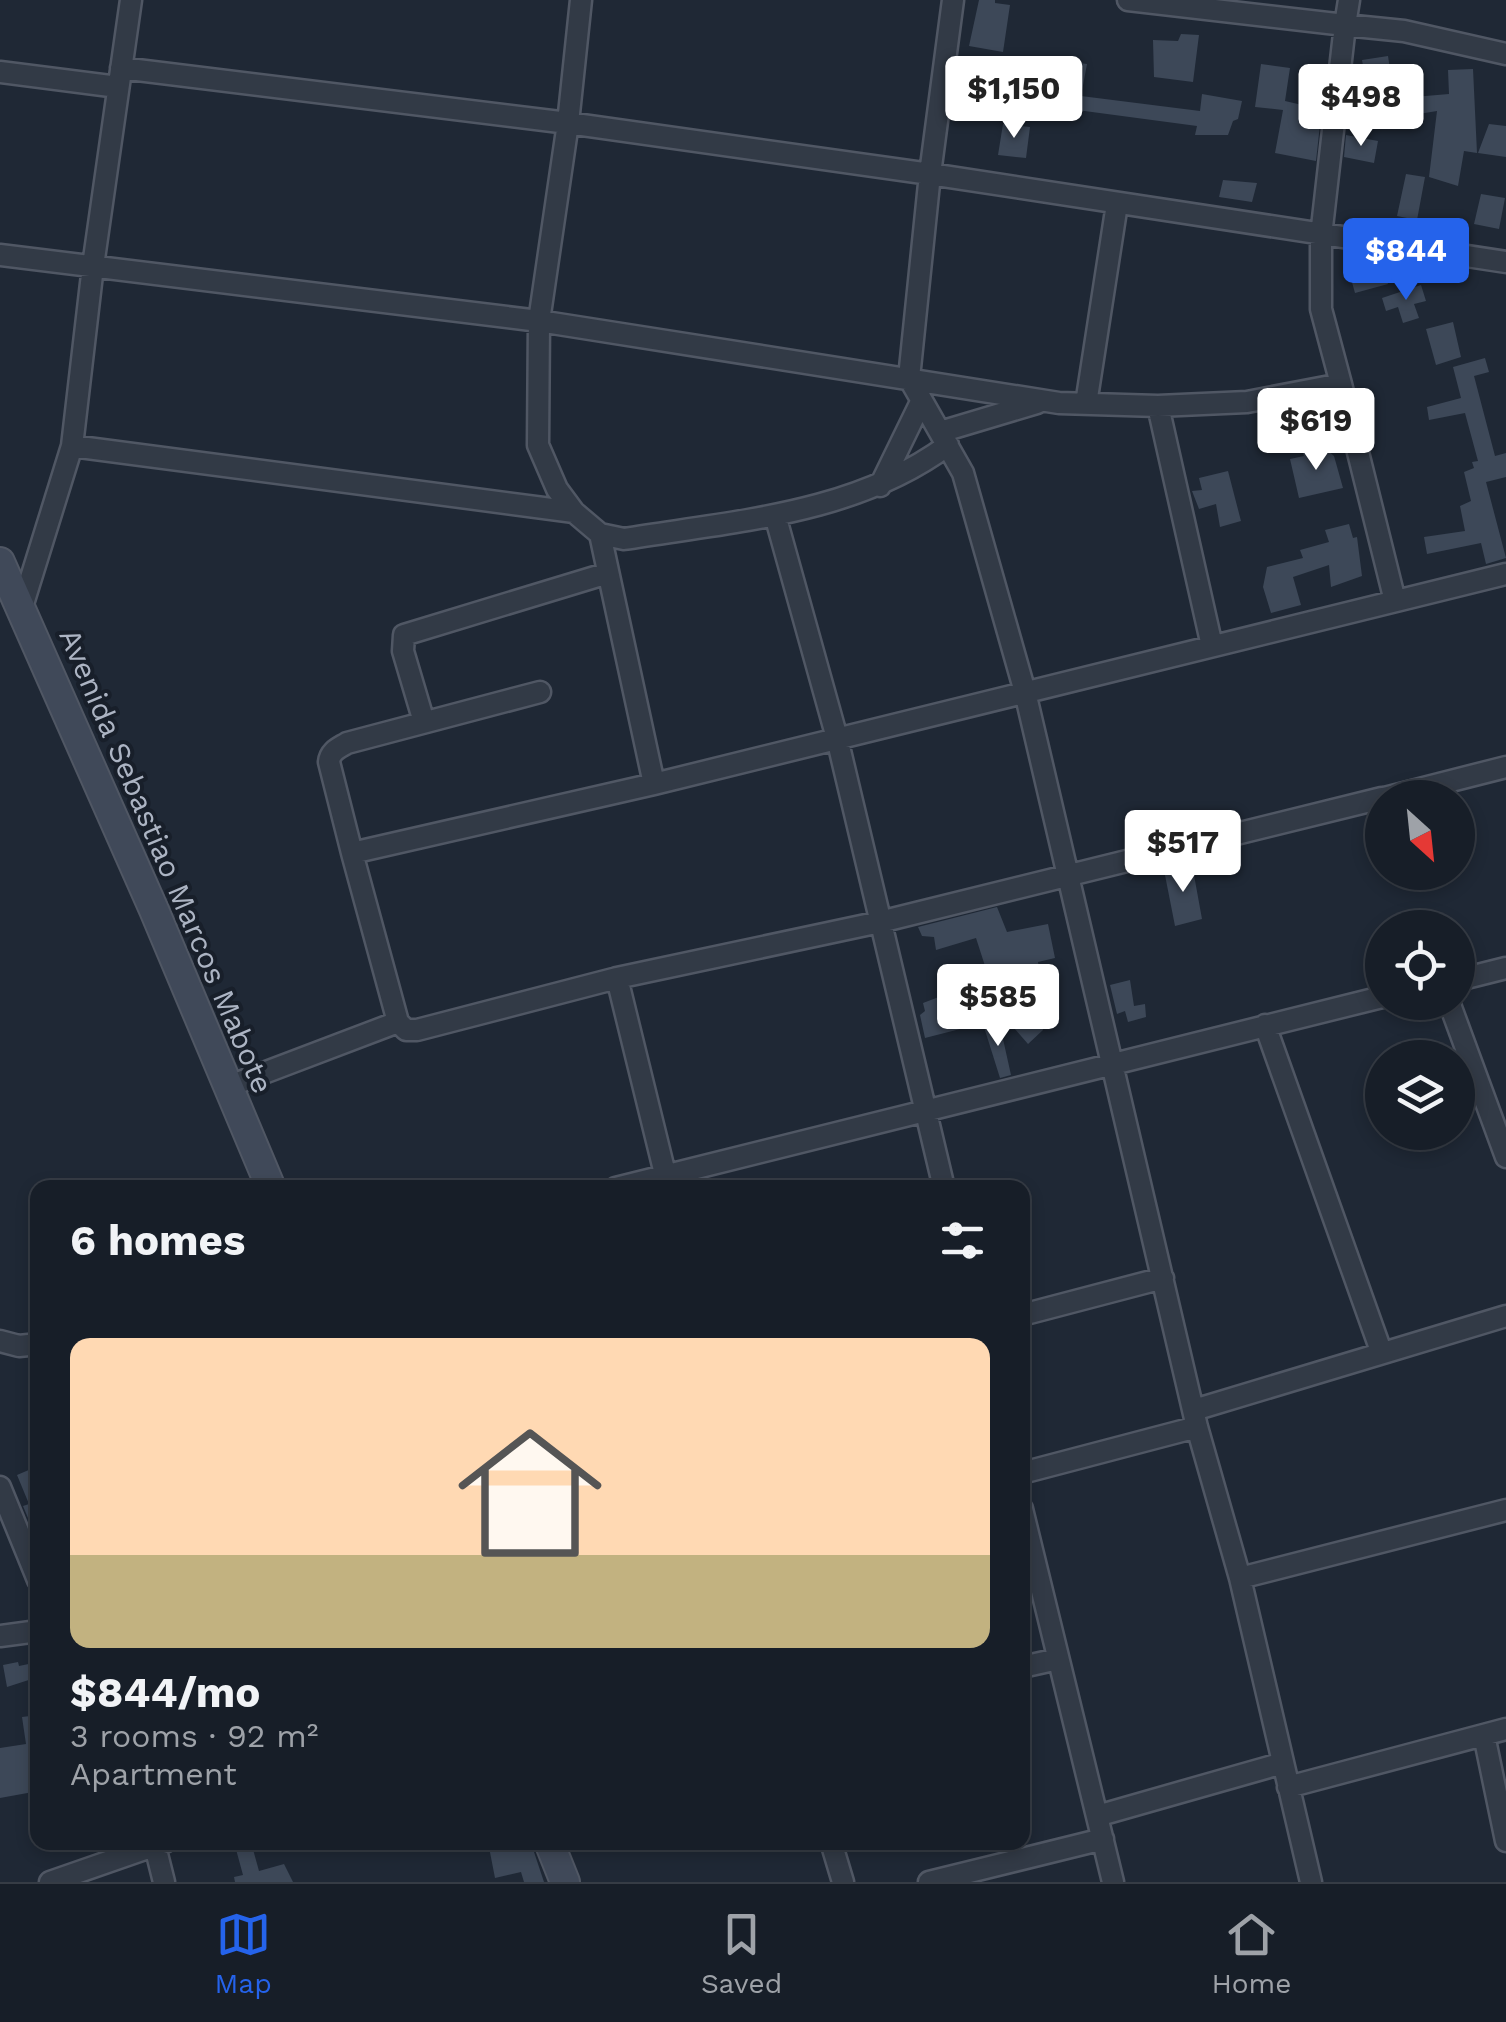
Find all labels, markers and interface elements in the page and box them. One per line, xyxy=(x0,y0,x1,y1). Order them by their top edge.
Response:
pin: $1,150 xyxy=(933,56,1095,141)
pin: $498 xyxy=(1302,64,1420,149)
text: $1,150 xyxy=(967,69,1061,107)
text: $498 xyxy=(1321,77,1401,115)
pin: $844 xyxy=(1347,218,1465,303)
text: $844 xyxy=(1365,231,1447,269)
pin: $619 xyxy=(1257,388,1375,473)
text: $619 xyxy=(1279,401,1353,439)
street label: Avenida Sebastiao Marcos Mabote xyxy=(52,623,281,1098)
north arrow xyxy=(1365,780,1475,890)
map controls xyxy=(1365,780,1475,1150)
pin: $517 xyxy=(1124,810,1242,895)
text: $517 xyxy=(1147,823,1219,861)
button: locate xyxy=(1365,910,1475,1020)
pin: $585 xyxy=(939,964,1057,1049)
text: $585 xyxy=(959,977,1037,1015)
button: layers xyxy=(1365,1040,1475,1150)
icon: filters xyxy=(935,1213,990,1268)
text: 6 homes xyxy=(70,1216,245,1265)
icon: home xyxy=(440,1403,620,1583)
text: $844/mo xyxy=(70,1668,260,1717)
text: 3 rooms · 92 m² xyxy=(70,1717,318,1755)
text: Apartment xyxy=(70,1755,237,1793)
tab: Map xyxy=(215,1907,272,2000)
tab: Saved xyxy=(701,1907,782,2000)
tab: Home xyxy=(1211,1907,1291,2000)

